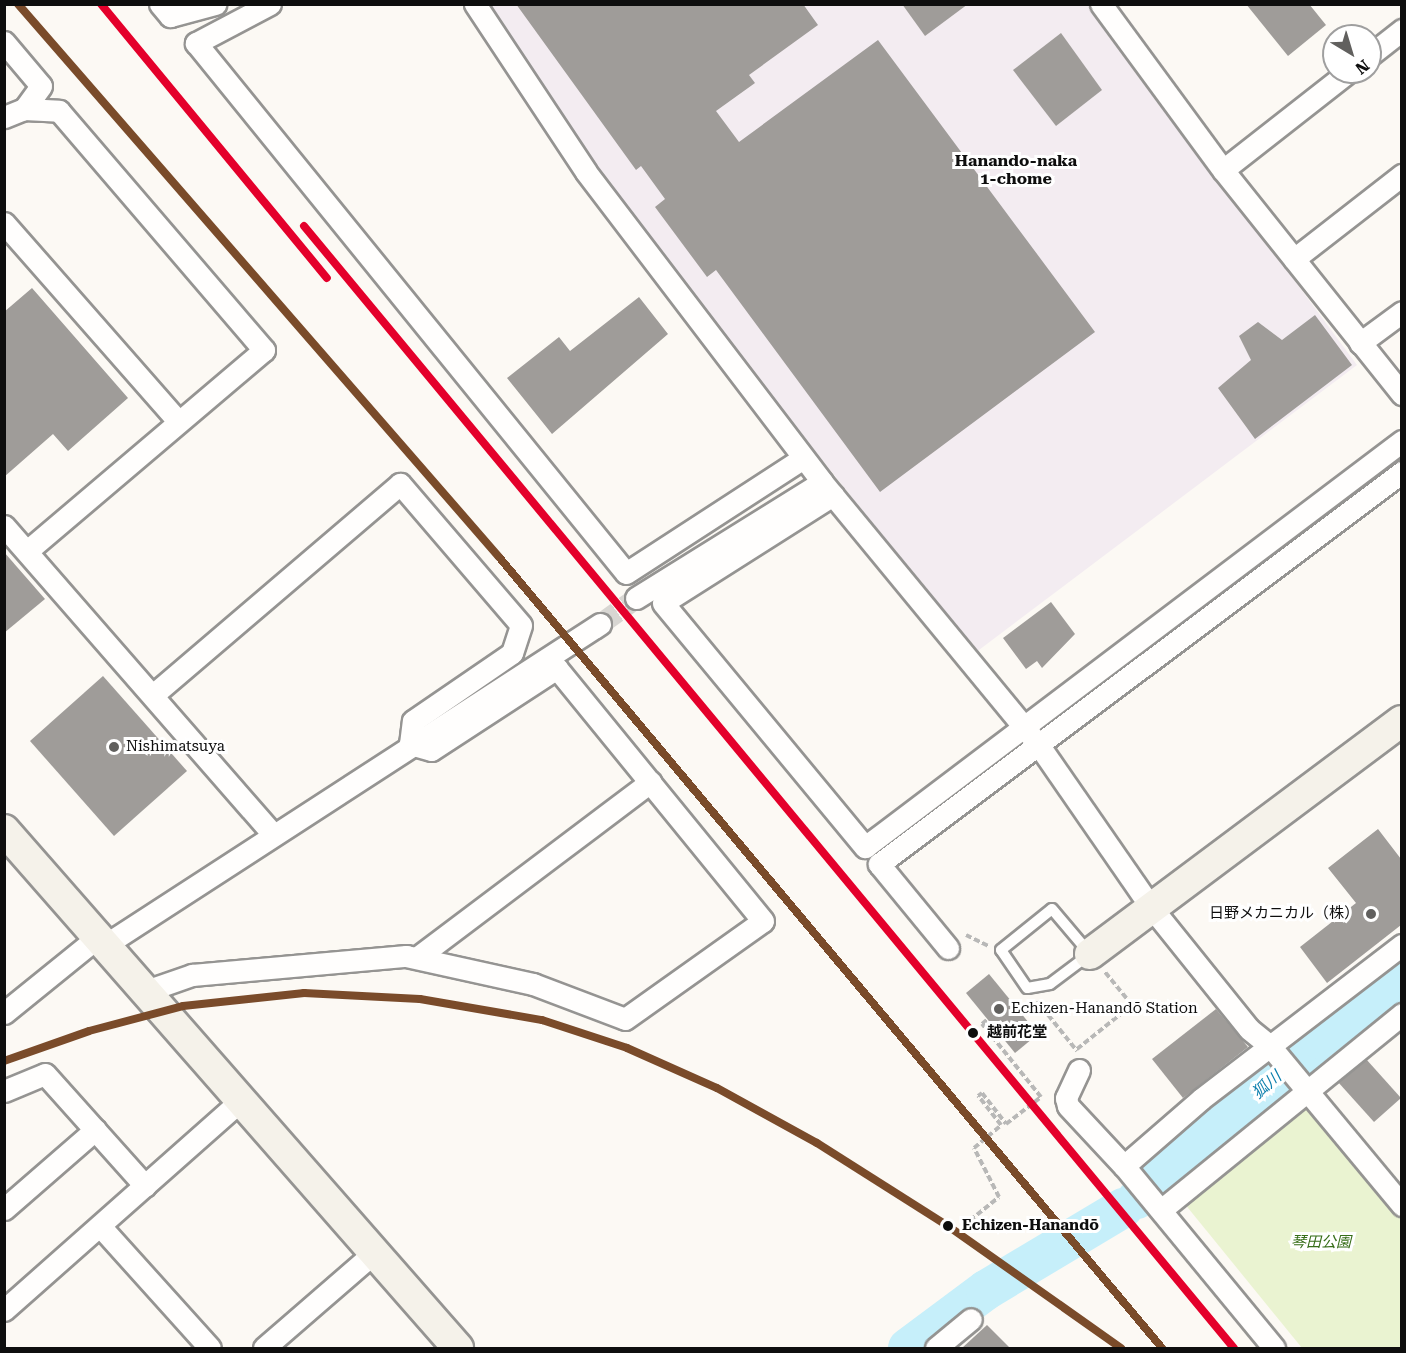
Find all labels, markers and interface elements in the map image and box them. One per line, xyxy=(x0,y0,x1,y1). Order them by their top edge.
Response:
north arrow xyxy=(1322,24,1382,84)
text: N xyxy=(1351,56,1373,78)
district label: Hanando-naka 1-chome xyxy=(955,151,1077,189)
place label: Nishimatsuya xyxy=(126,738,225,756)
marker: Nishimatsuya xyxy=(107,740,121,754)
place label: 日野メカニカル（株） xyxy=(1209,905,1359,923)
marker: 日野メカニカル（株） xyxy=(1364,907,1378,921)
place label: Echizen-Hanandō Station xyxy=(1011,1000,1198,1018)
marker: Echizen-Hanandō Station xyxy=(992,1002,1006,1016)
marker: 越前花堂 xyxy=(964,1024,982,1042)
place label: 越前花堂 xyxy=(987,1024,1047,1042)
water label: 狐川 xyxy=(1249,1067,1285,1103)
marker: Echizen-Hanandō xyxy=(939,1217,957,1235)
place label: Echizen-Hanandō xyxy=(962,1217,1099,1235)
park label: 琴田公園 xyxy=(1291,1234,1351,1252)

